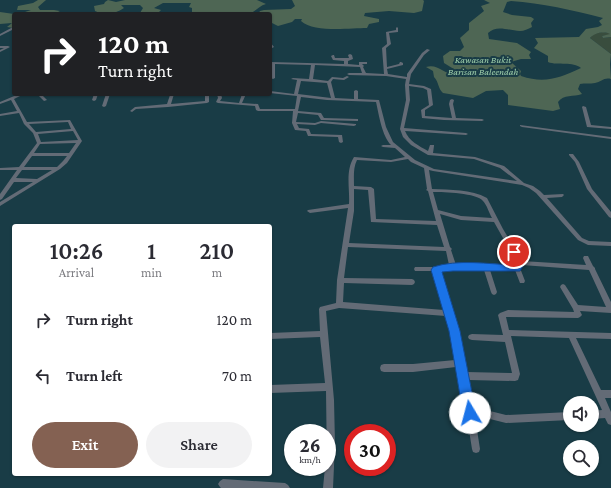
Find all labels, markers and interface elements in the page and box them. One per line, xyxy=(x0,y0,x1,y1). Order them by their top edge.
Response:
icon: right xyxy=(32,28,84,80)
text: 120 m xyxy=(98,28,169,59)
park label: Kawasan Bukit Barisan Baleendah xyxy=(448,54,518,77)
text: Turn right xyxy=(98,61,172,81)
pin xyxy=(497,235,531,269)
text: 10:26 xyxy=(50,237,103,264)
text: 1 xyxy=(147,237,156,264)
text: 210 xyxy=(200,237,234,264)
icon: arrive xyxy=(503,241,525,263)
text: Arrival xyxy=(59,265,94,280)
text: min xyxy=(141,265,162,280)
text: m xyxy=(212,265,222,280)
icon: right xyxy=(32,309,54,331)
text: Turn right xyxy=(66,312,133,328)
text: 120 m xyxy=(217,312,252,328)
icon: left xyxy=(32,365,54,387)
text: Turn left xyxy=(66,368,122,384)
text: 70 m xyxy=(222,368,252,384)
position arrow xyxy=(449,392,491,434)
map controls xyxy=(563,396,599,476)
button: sound xyxy=(563,396,599,432)
button: Exit xyxy=(32,422,138,468)
button: Share xyxy=(146,422,252,468)
speed limit sign: 30 xyxy=(344,424,396,476)
text: 26 xyxy=(299,434,321,456)
button: search xyxy=(563,440,599,476)
text: km/h xyxy=(299,454,321,465)

